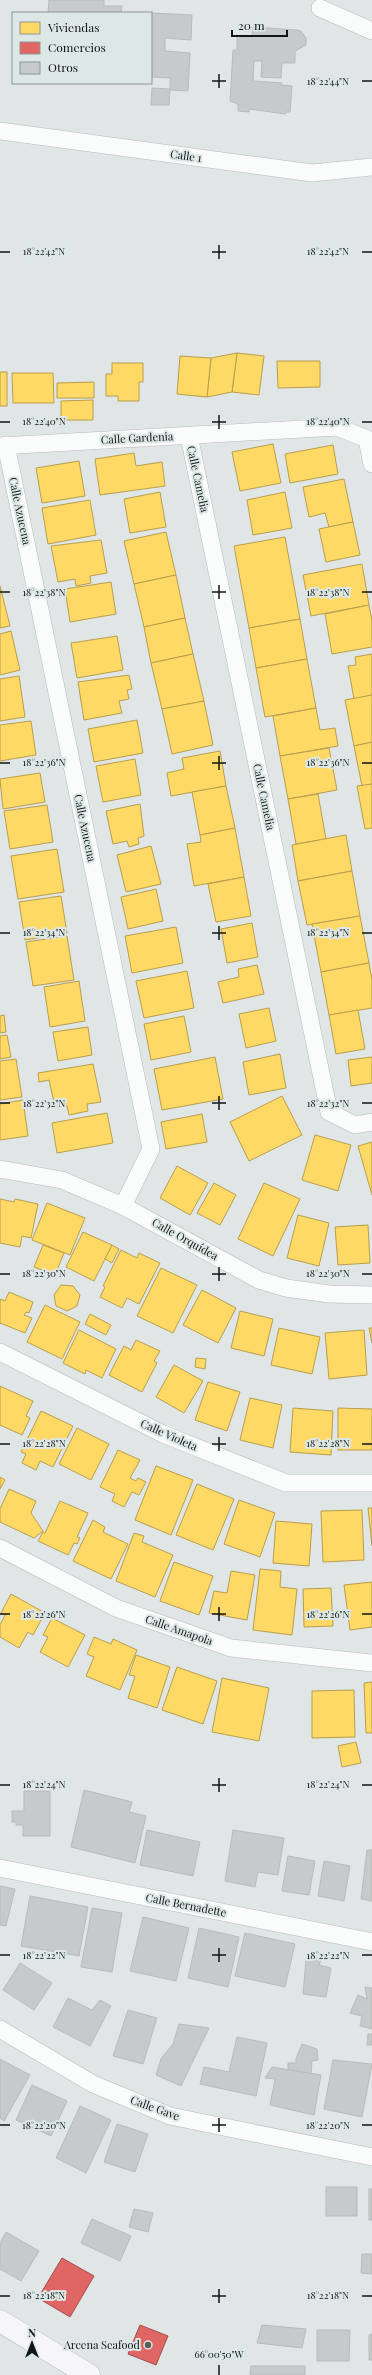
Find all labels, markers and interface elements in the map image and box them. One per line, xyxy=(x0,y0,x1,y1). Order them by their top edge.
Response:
legend xyxy=(12,12,152,84)
scale bar xyxy=(232,12,287,38)
text: 20 m xyxy=(238,17,265,33)
text: Viviendas xyxy=(47,19,100,35)
text: Comercios xyxy=(48,39,106,55)
text: Otros xyxy=(48,59,78,75)
text: 18°22'44"N xyxy=(307,74,349,88)
street label: Calle 1 xyxy=(169,146,203,165)
text: 18°22'42"N xyxy=(23,244,65,258)
text: 18°22'42"N xyxy=(307,244,349,258)
text: 18°22'40"N xyxy=(22,414,66,428)
text: 18°22'40"N xyxy=(306,414,350,428)
street label: Calle Gardenia xyxy=(100,428,174,447)
street label: Calle Camelia xyxy=(184,444,213,514)
street label: Calle Azucena xyxy=(6,476,35,547)
text: 18°22'38"N xyxy=(22,585,66,599)
text: 18°22'38"N xyxy=(306,585,350,599)
text: 18°22'36"N xyxy=(23,755,65,769)
text: 18°22'36"N xyxy=(307,755,349,769)
street label: Calle Camelia xyxy=(250,762,279,832)
street label: Calle Azucena xyxy=(71,793,100,864)
text: 18°22'34"N xyxy=(23,925,65,939)
text: 18°22'34"N xyxy=(307,925,349,939)
text: 18°22'32"N xyxy=(23,1096,65,1110)
text: 18°22'32"N xyxy=(307,1096,349,1110)
street label: Calle Orquídea xyxy=(149,1214,222,1263)
text: 18°22'30"N xyxy=(22,1266,66,1280)
text: 18°22'30"N xyxy=(306,1266,350,1280)
street label: Calle Violeta xyxy=(138,1415,201,1454)
text: 18°22'28"N xyxy=(22,1436,66,1450)
text: 18°22'28"N xyxy=(306,1436,350,1450)
text: 18°22'26"N xyxy=(22,1607,66,1621)
text: 18°22'26"N xyxy=(306,1607,350,1621)
street label: Calle Amapola xyxy=(143,1611,215,1648)
text: 18°22'24"N xyxy=(23,1777,65,1791)
text: 18°22'24"N xyxy=(307,1777,349,1791)
street label: Calle Bernadette xyxy=(145,1889,228,1920)
text: 18°22'22"N xyxy=(23,1948,65,1962)
text: 18°22'22"N xyxy=(307,1948,349,1962)
street label: Calle Gave xyxy=(128,2092,182,2124)
text: 18°22'20"N xyxy=(22,2118,66,2132)
text: 18°22'20"N xyxy=(306,2118,350,2132)
text: 18°22'18"N xyxy=(23,2288,65,2302)
text: 18°22'18"N xyxy=(307,2288,349,2302)
north arrow xyxy=(12,2323,52,2363)
text: N xyxy=(28,2325,36,2340)
place label: Arcena Seafood xyxy=(63,2337,141,2352)
marker: Arcena Seafood xyxy=(143,2340,153,2350)
text: 66°00'50"W xyxy=(194,2347,244,2361)

